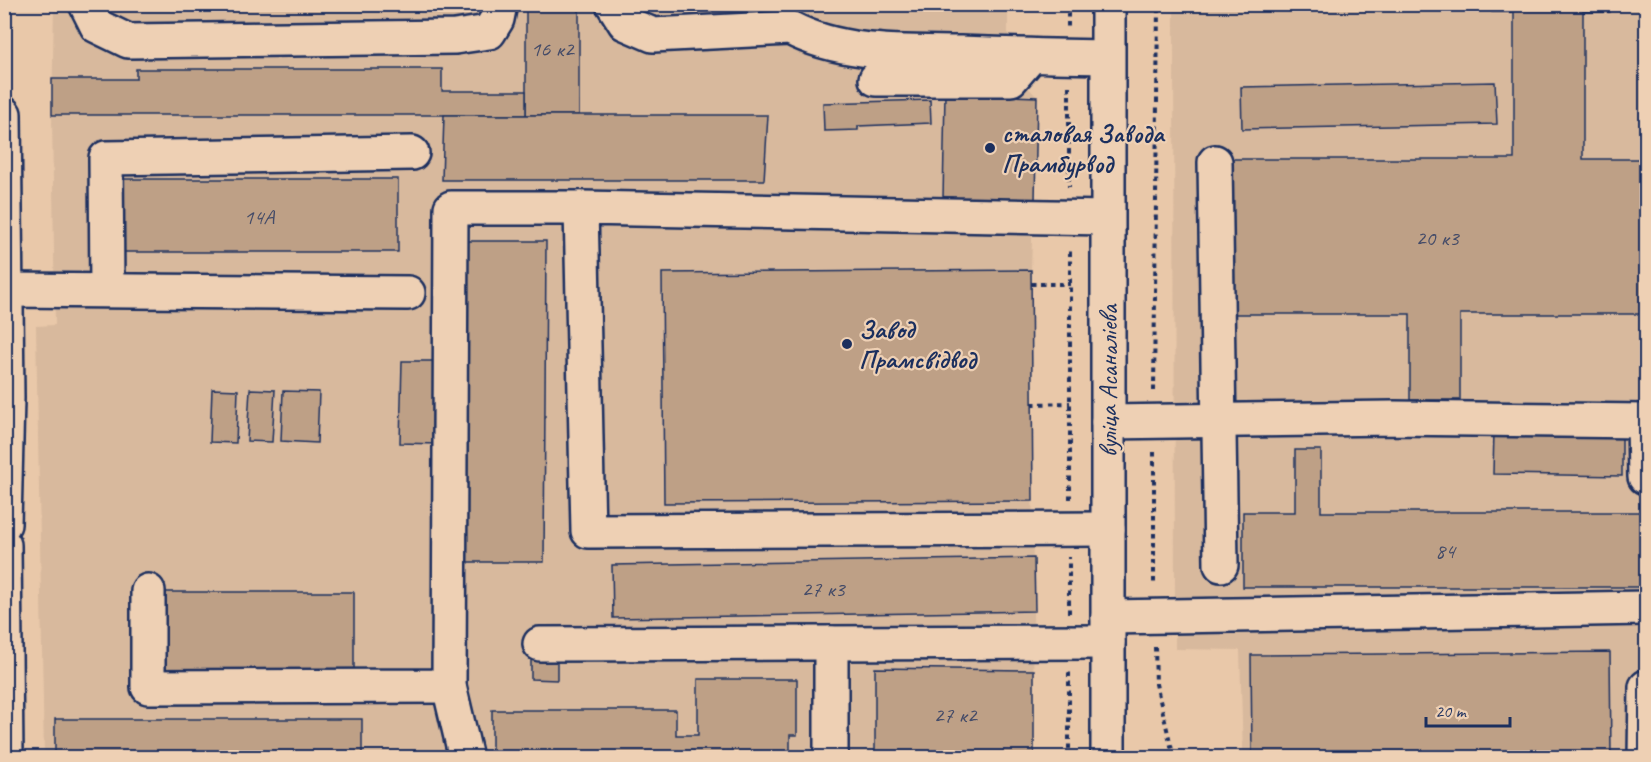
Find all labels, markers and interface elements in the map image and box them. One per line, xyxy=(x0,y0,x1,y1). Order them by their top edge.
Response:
house number: 16 к2 xyxy=(530,35,576,63)
place label: сталовая Завода Прамбурвод xyxy=(1002,117,1166,180)
marker: сталовая Завода Прамбурвод xyxy=(983,141,997,155)
house number: 14А xyxy=(244,203,275,231)
house number: 20 к3 xyxy=(1415,224,1461,252)
street label: вуліца Асаналіева xyxy=(1092,303,1125,457)
place label: Завод Прамсвідвод xyxy=(859,313,978,376)
marker: Завод Прамсвідвод xyxy=(840,337,854,351)
house number: 84 xyxy=(1435,537,1457,565)
house number: 27 к3 xyxy=(801,575,847,603)
scale bar xyxy=(1426,690,1510,728)
text: 20 m xyxy=(1435,700,1468,722)
house number: 27 к2 xyxy=(933,701,979,729)

